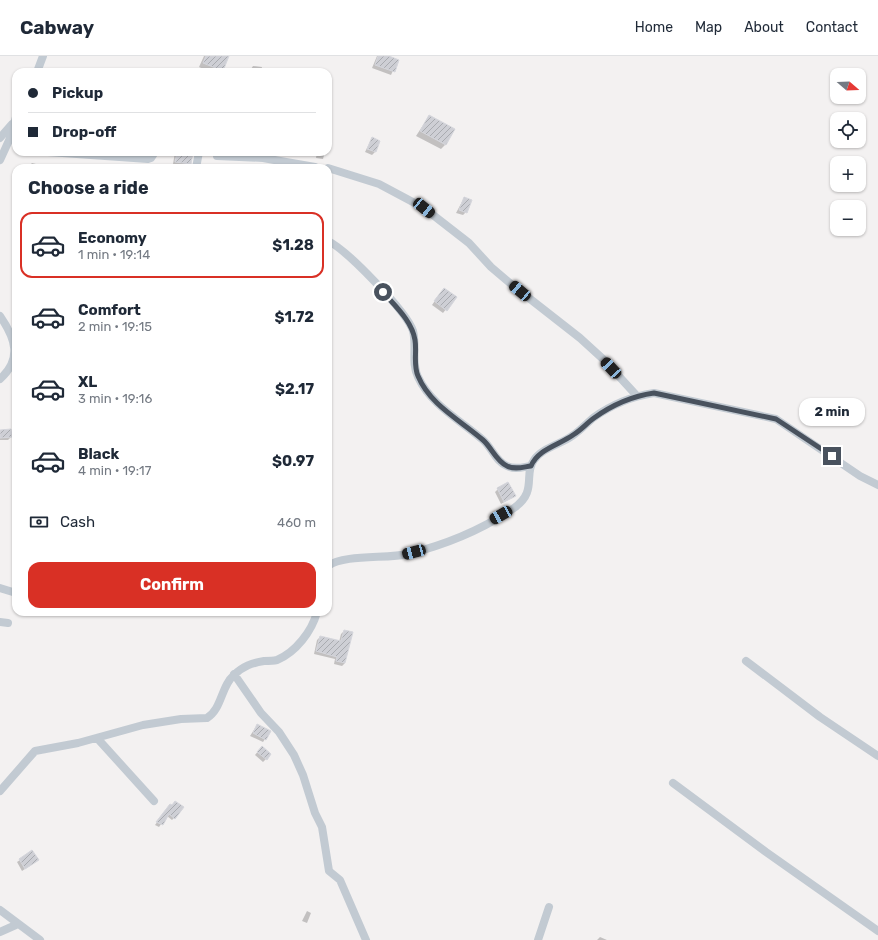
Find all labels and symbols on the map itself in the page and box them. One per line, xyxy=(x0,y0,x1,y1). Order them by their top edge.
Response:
north arrow xyxy=(830,68,866,104)
car xyxy=(411,196,437,220)
car xyxy=(507,279,533,303)
route start xyxy=(374,283,392,301)
car xyxy=(598,355,624,381)
callout: 2 min xyxy=(799,398,865,426)
route end xyxy=(823,447,841,465)
car xyxy=(488,504,514,526)
car xyxy=(401,543,427,561)

